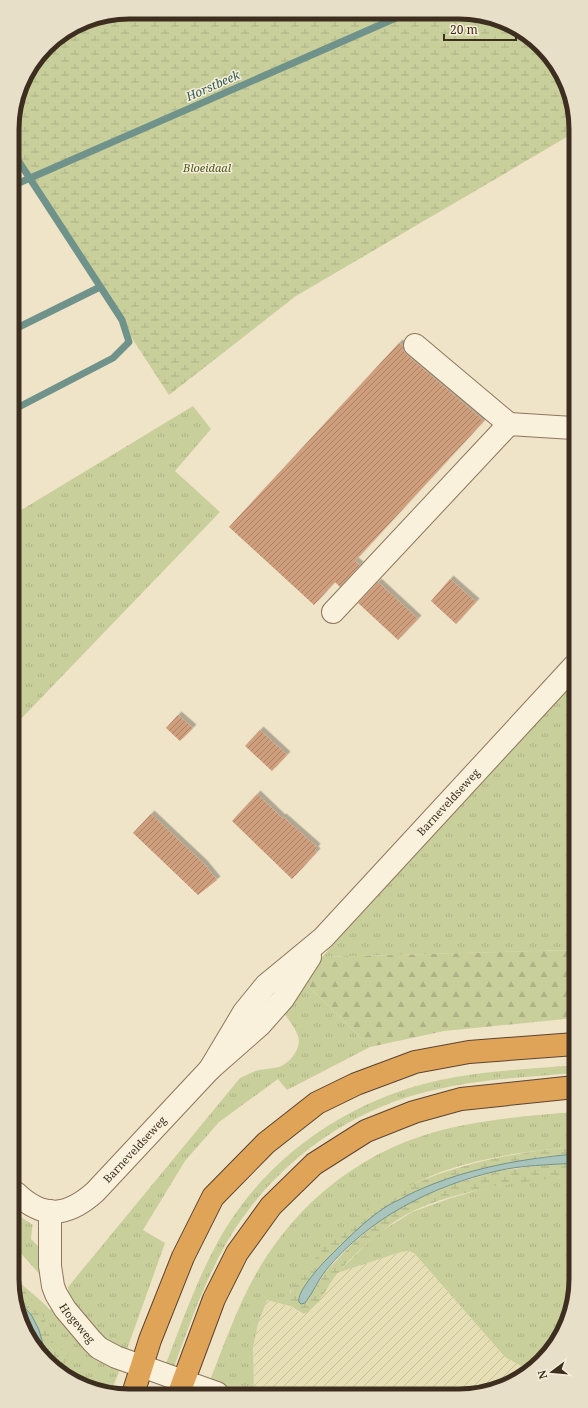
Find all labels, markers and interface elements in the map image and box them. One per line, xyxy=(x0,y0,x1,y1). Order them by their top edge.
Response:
scale bar xyxy=(444,16,516,42)
text: 20 m xyxy=(450,21,478,38)
water label: Horstbeek xyxy=(182,66,244,105)
park label: Bloeidaal xyxy=(182,160,232,175)
street label: Barneveldseweg xyxy=(413,765,483,839)
street label: Barneveldseweg xyxy=(99,1112,169,1186)
street label: Hogeweg xyxy=(56,1300,99,1346)
north arrow xyxy=(532,1352,572,1392)
text: N xyxy=(533,1368,550,1381)

